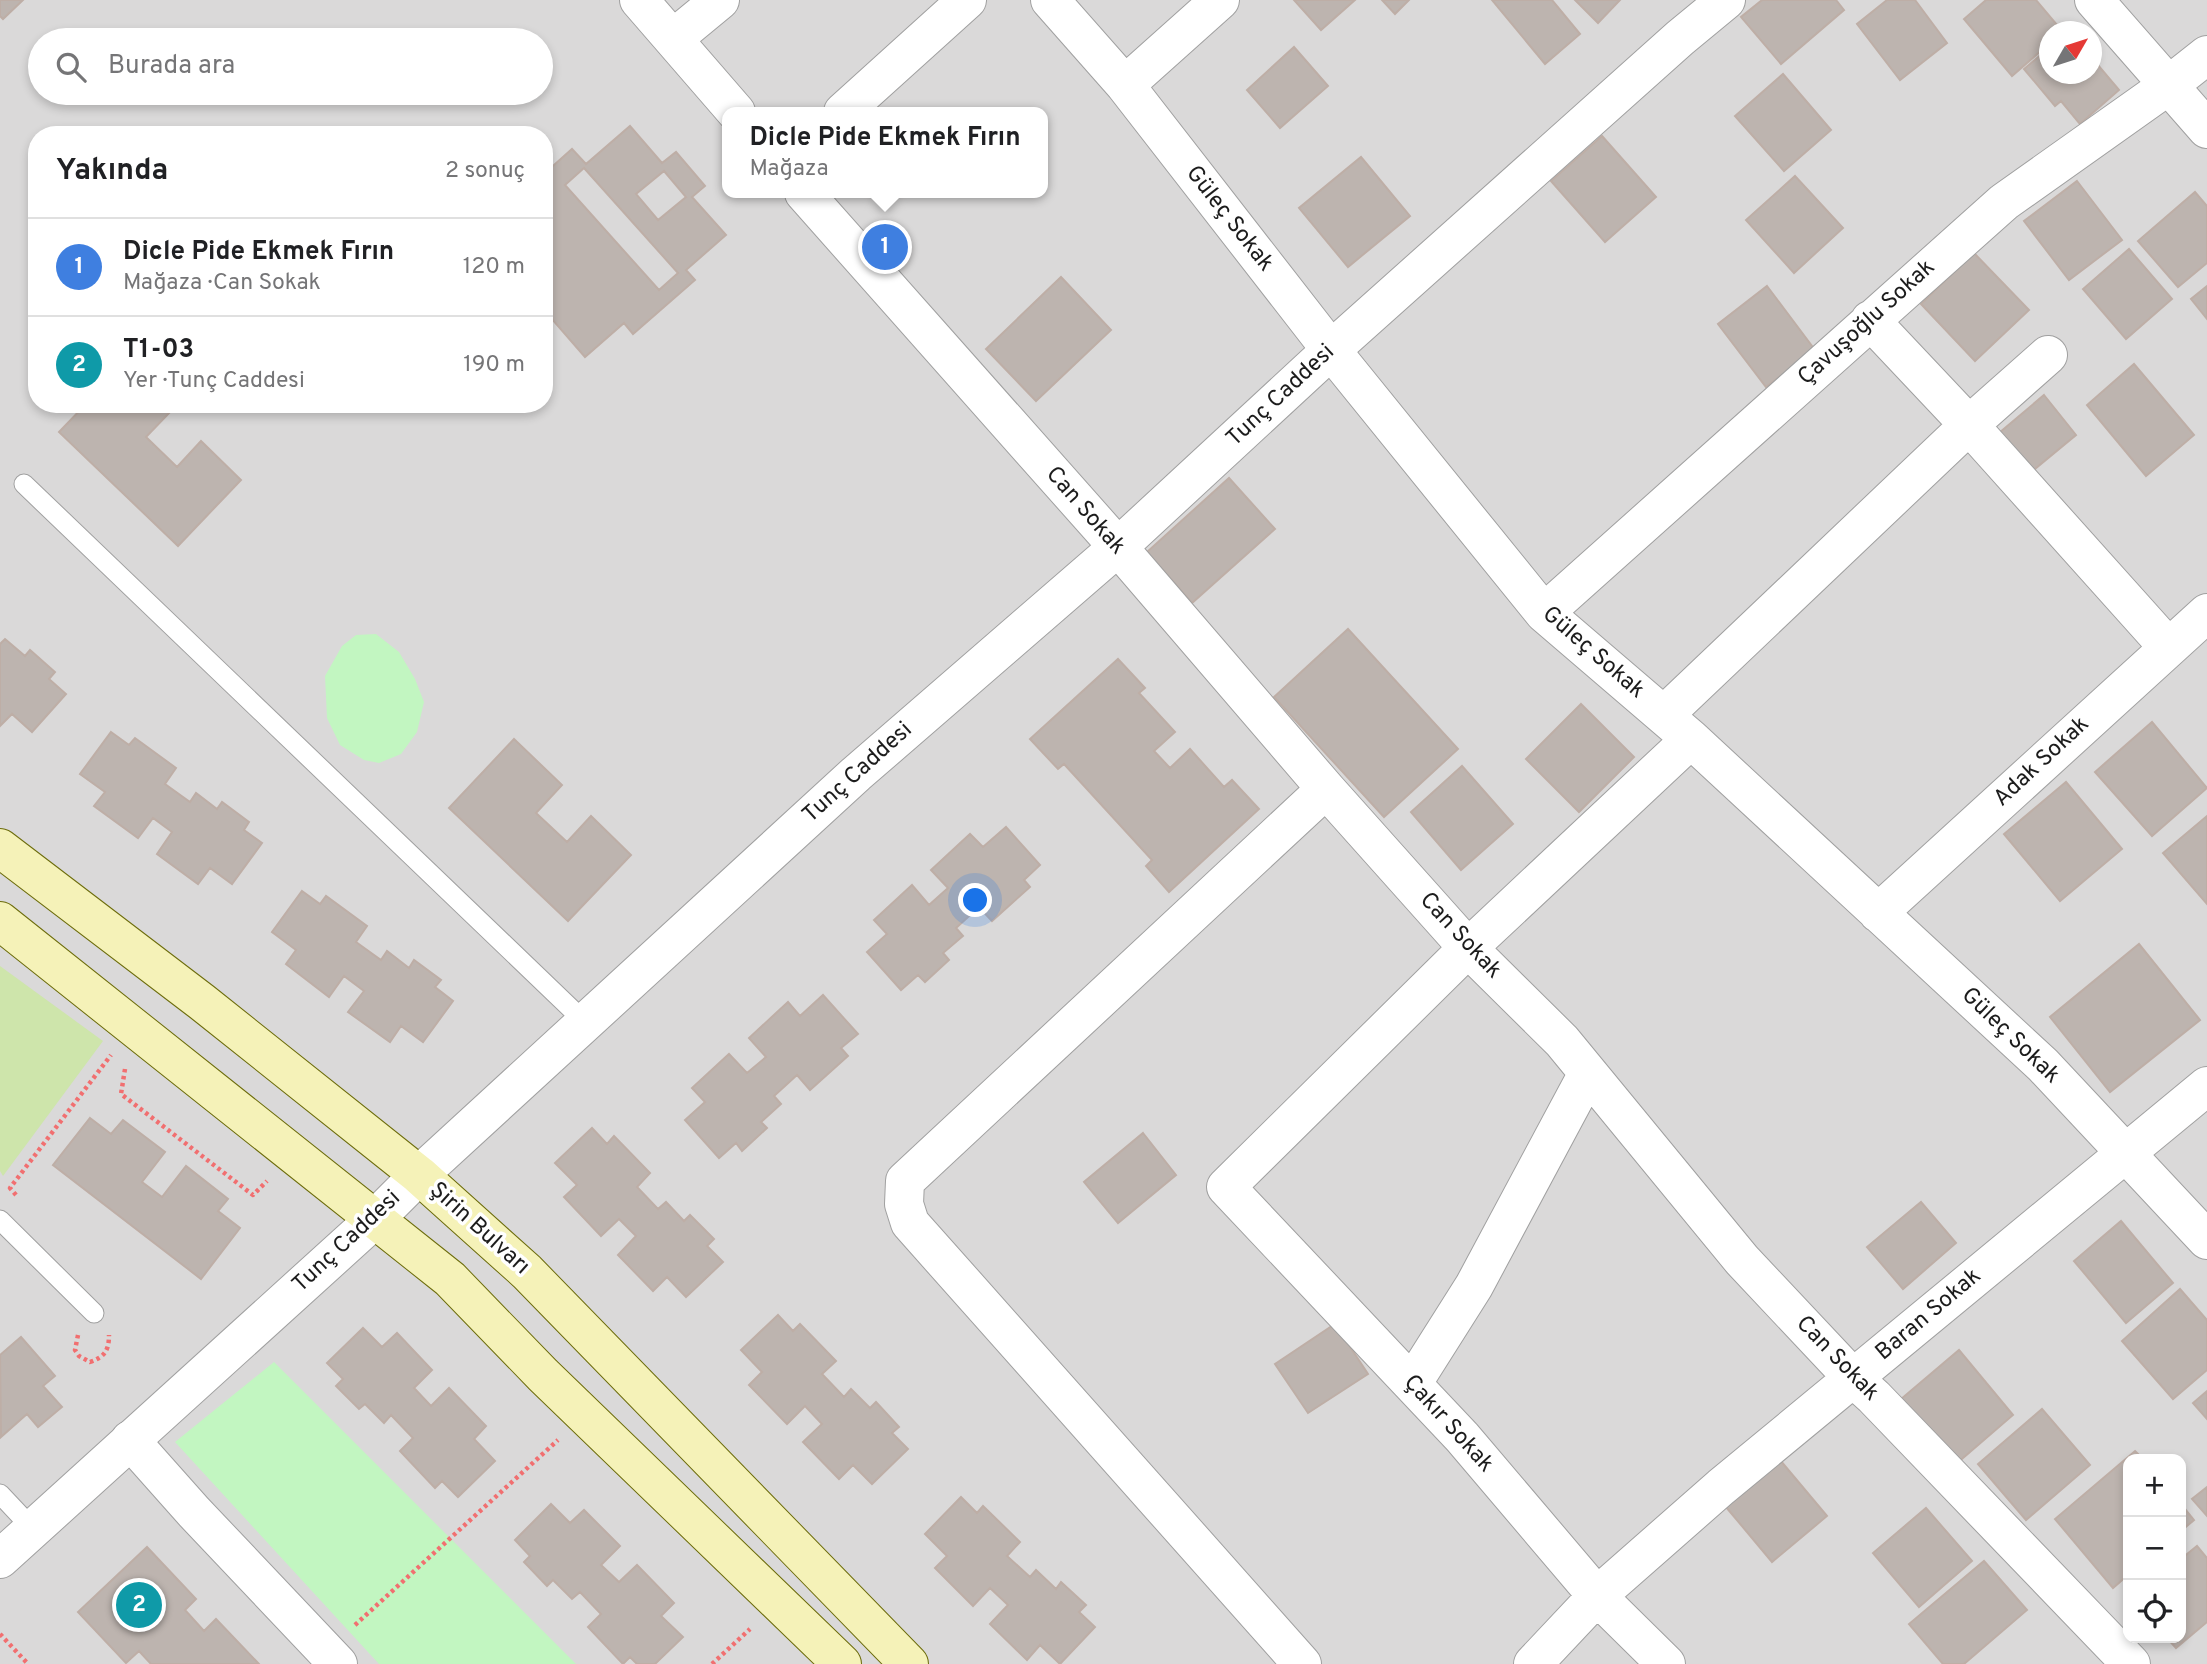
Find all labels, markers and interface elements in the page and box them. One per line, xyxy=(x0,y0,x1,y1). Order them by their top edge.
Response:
north arrow xyxy=(2039,21,2102,84)
search box xyxy=(28,28,553,105)
icon: search xyxy=(52,48,90,86)
text: Burada ara xyxy=(108,50,235,83)
popup xyxy=(722,107,1048,198)
text: Dicle Pide Ekmek Fırın xyxy=(749,122,1021,155)
text: Yakında xyxy=(56,153,168,190)
text: Mağaza xyxy=(749,155,829,184)
text: 2 sonuç xyxy=(445,157,525,186)
street label: Güleç Sokak xyxy=(1179,160,1279,278)
pin: 1 xyxy=(862,221,908,273)
text: Dicle Pide Ekmek Fırın xyxy=(123,236,394,269)
text: 1 xyxy=(74,253,84,282)
text: 120 m xyxy=(463,253,525,282)
street label: Çavuşoğlu Sokak xyxy=(1792,254,1942,392)
text: Mağaza · Can Sokak xyxy=(123,269,321,298)
text: T1-03 xyxy=(123,334,194,367)
street label: Tunç Caddesi xyxy=(1221,338,1341,454)
text: 2 xyxy=(72,351,86,380)
text: 190 m xyxy=(463,351,525,380)
text: Yer · Tunç Caddesi xyxy=(123,367,305,396)
street label: Can Sokak xyxy=(1039,461,1131,561)
street label: Güleç Sokak xyxy=(1536,601,1650,705)
street label: Adak Sokak xyxy=(1988,710,2096,814)
street label: Tunç Caddesi xyxy=(797,716,919,830)
your location xyxy=(958,883,992,917)
street label: Can Sokak xyxy=(1413,887,1507,985)
street label: Güleç Sokak xyxy=(1954,982,2066,1090)
street label: Şirin Bulvarı xyxy=(423,1176,535,1282)
street label: Tunç Caddesi xyxy=(287,1184,407,1300)
street label: Baran Sokak xyxy=(1870,1262,1988,1368)
street label: Can Sokak xyxy=(1789,1310,1885,1408)
street label: Çakır Sokak xyxy=(1396,1369,1500,1479)
map controls xyxy=(2123,1454,2186,1643)
button: + xyxy=(2123,1454,2186,1517)
button: − xyxy=(2123,1517,2186,1580)
pin: 2 xyxy=(116,1579,162,1631)
button: locate xyxy=(2123,1580,2186,1643)

